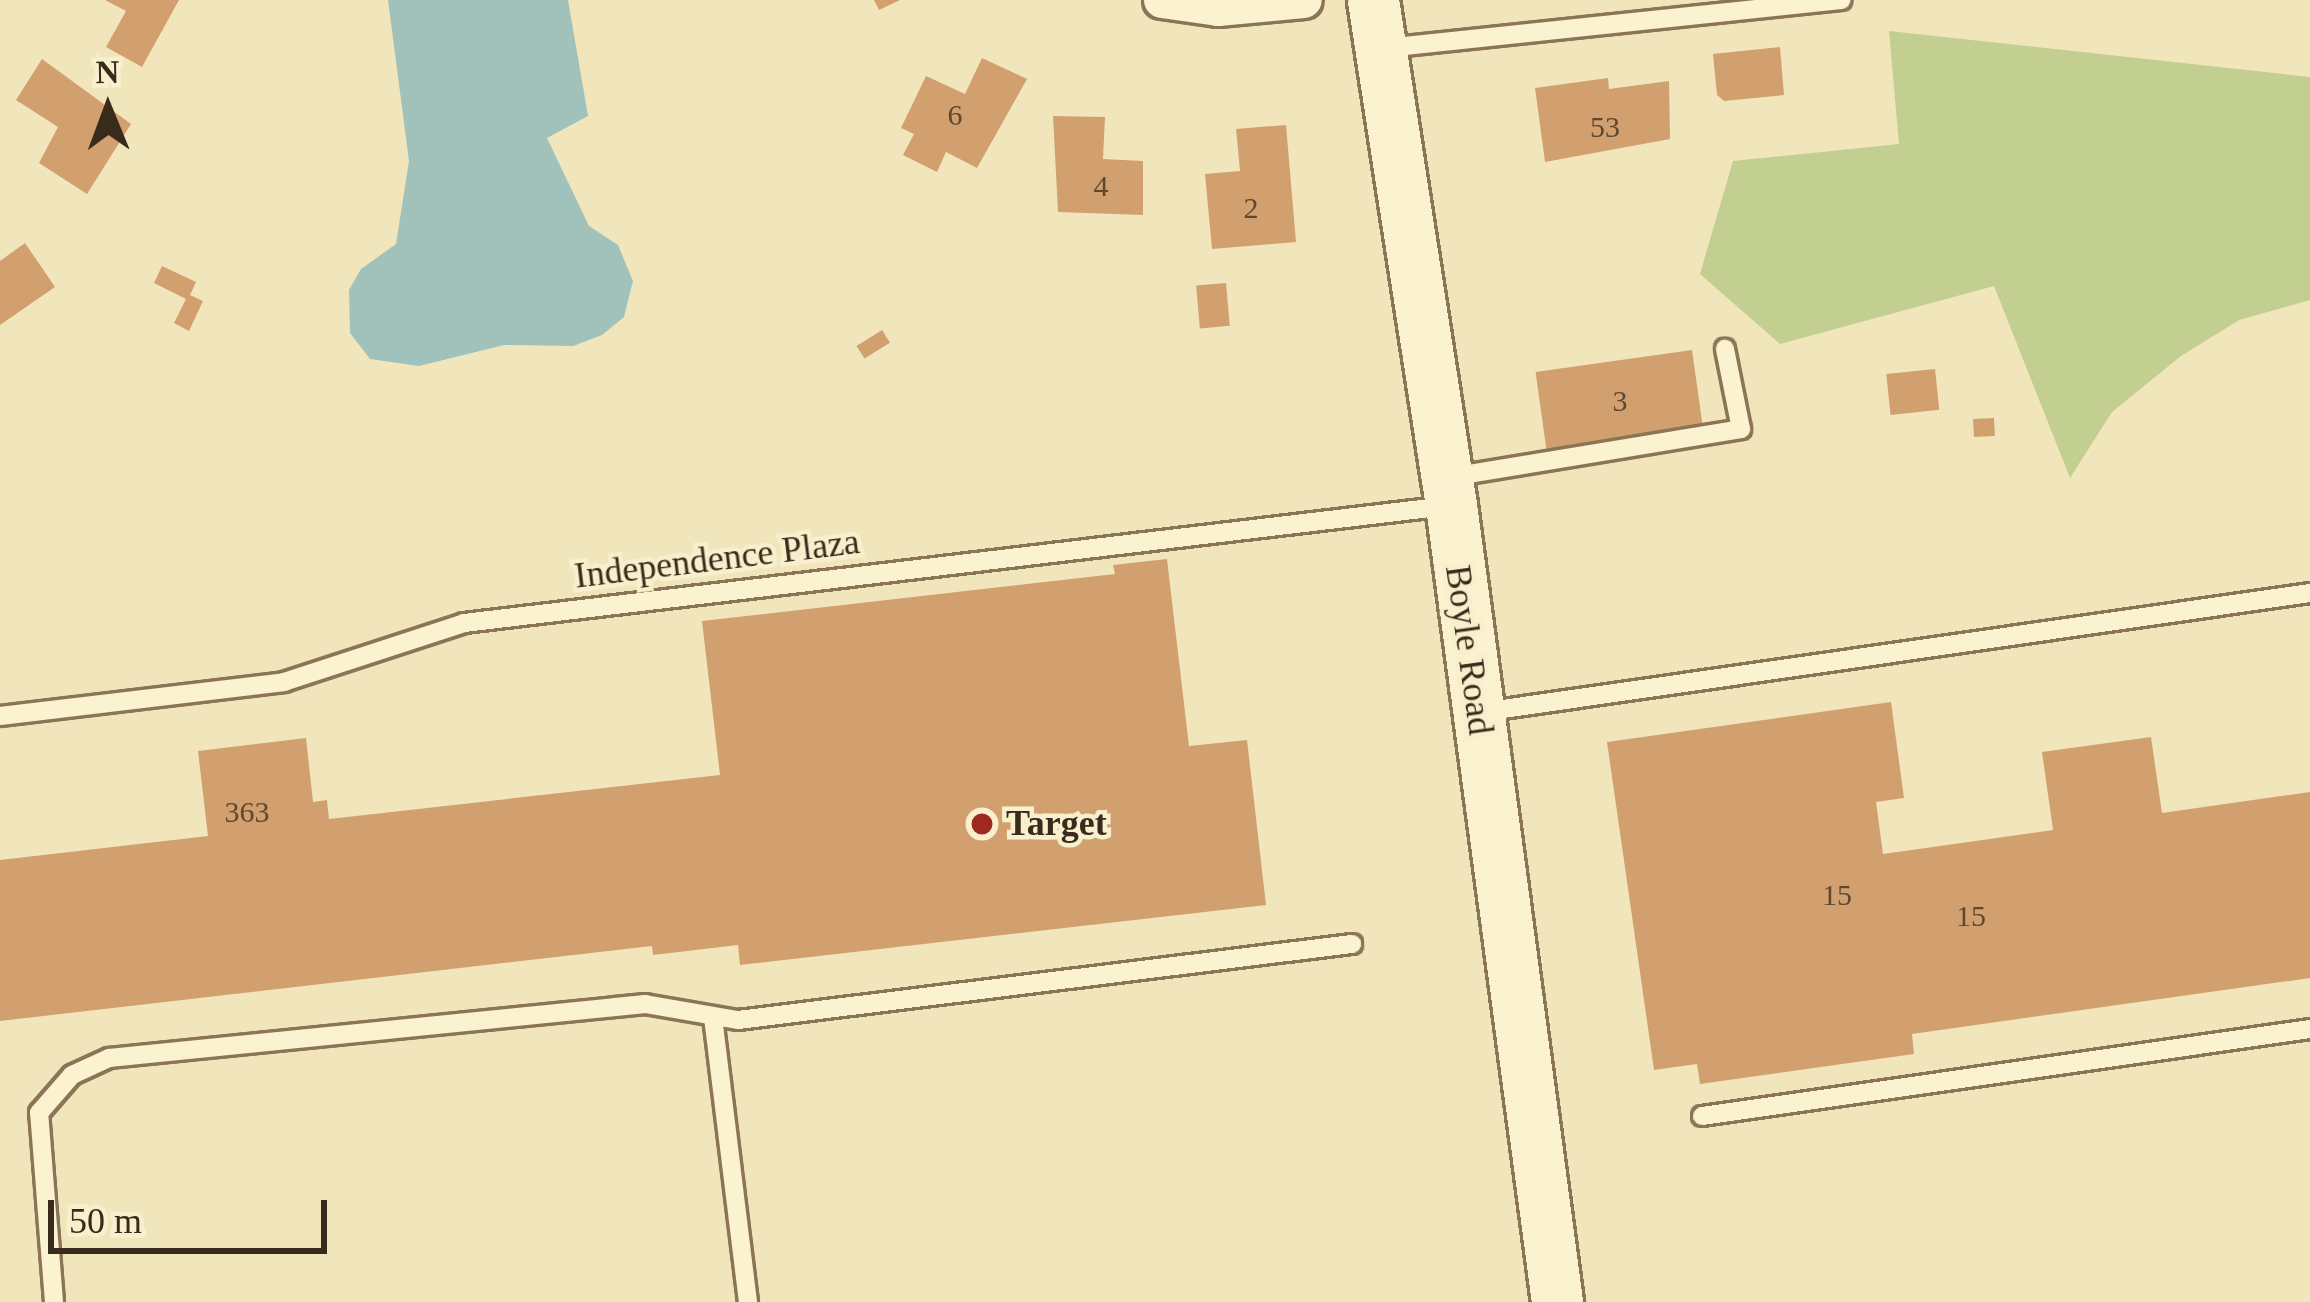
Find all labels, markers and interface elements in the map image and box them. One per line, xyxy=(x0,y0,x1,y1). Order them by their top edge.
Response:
north arrow xyxy=(48,48,168,168)
text: N xyxy=(95,54,120,90)
house number: 6 xyxy=(948,97,962,133)
house number: 53 xyxy=(1590,109,1620,145)
house number: 4 xyxy=(1094,168,1108,204)
house number: 2 xyxy=(1244,190,1258,226)
house number: 3 xyxy=(1612,383,1628,419)
street label: Independence Plaza xyxy=(572,520,862,598)
street label: Boyle Road xyxy=(1436,562,1502,738)
house number: 363 xyxy=(224,794,270,830)
place label: Target xyxy=(1006,802,1107,846)
marker: Target xyxy=(969,811,995,837)
house number: 15 xyxy=(1822,877,1852,913)
house number: 15 xyxy=(1956,898,1986,934)
scale bar xyxy=(54,1176,333,1250)
text: 50 m xyxy=(69,1201,142,1241)

